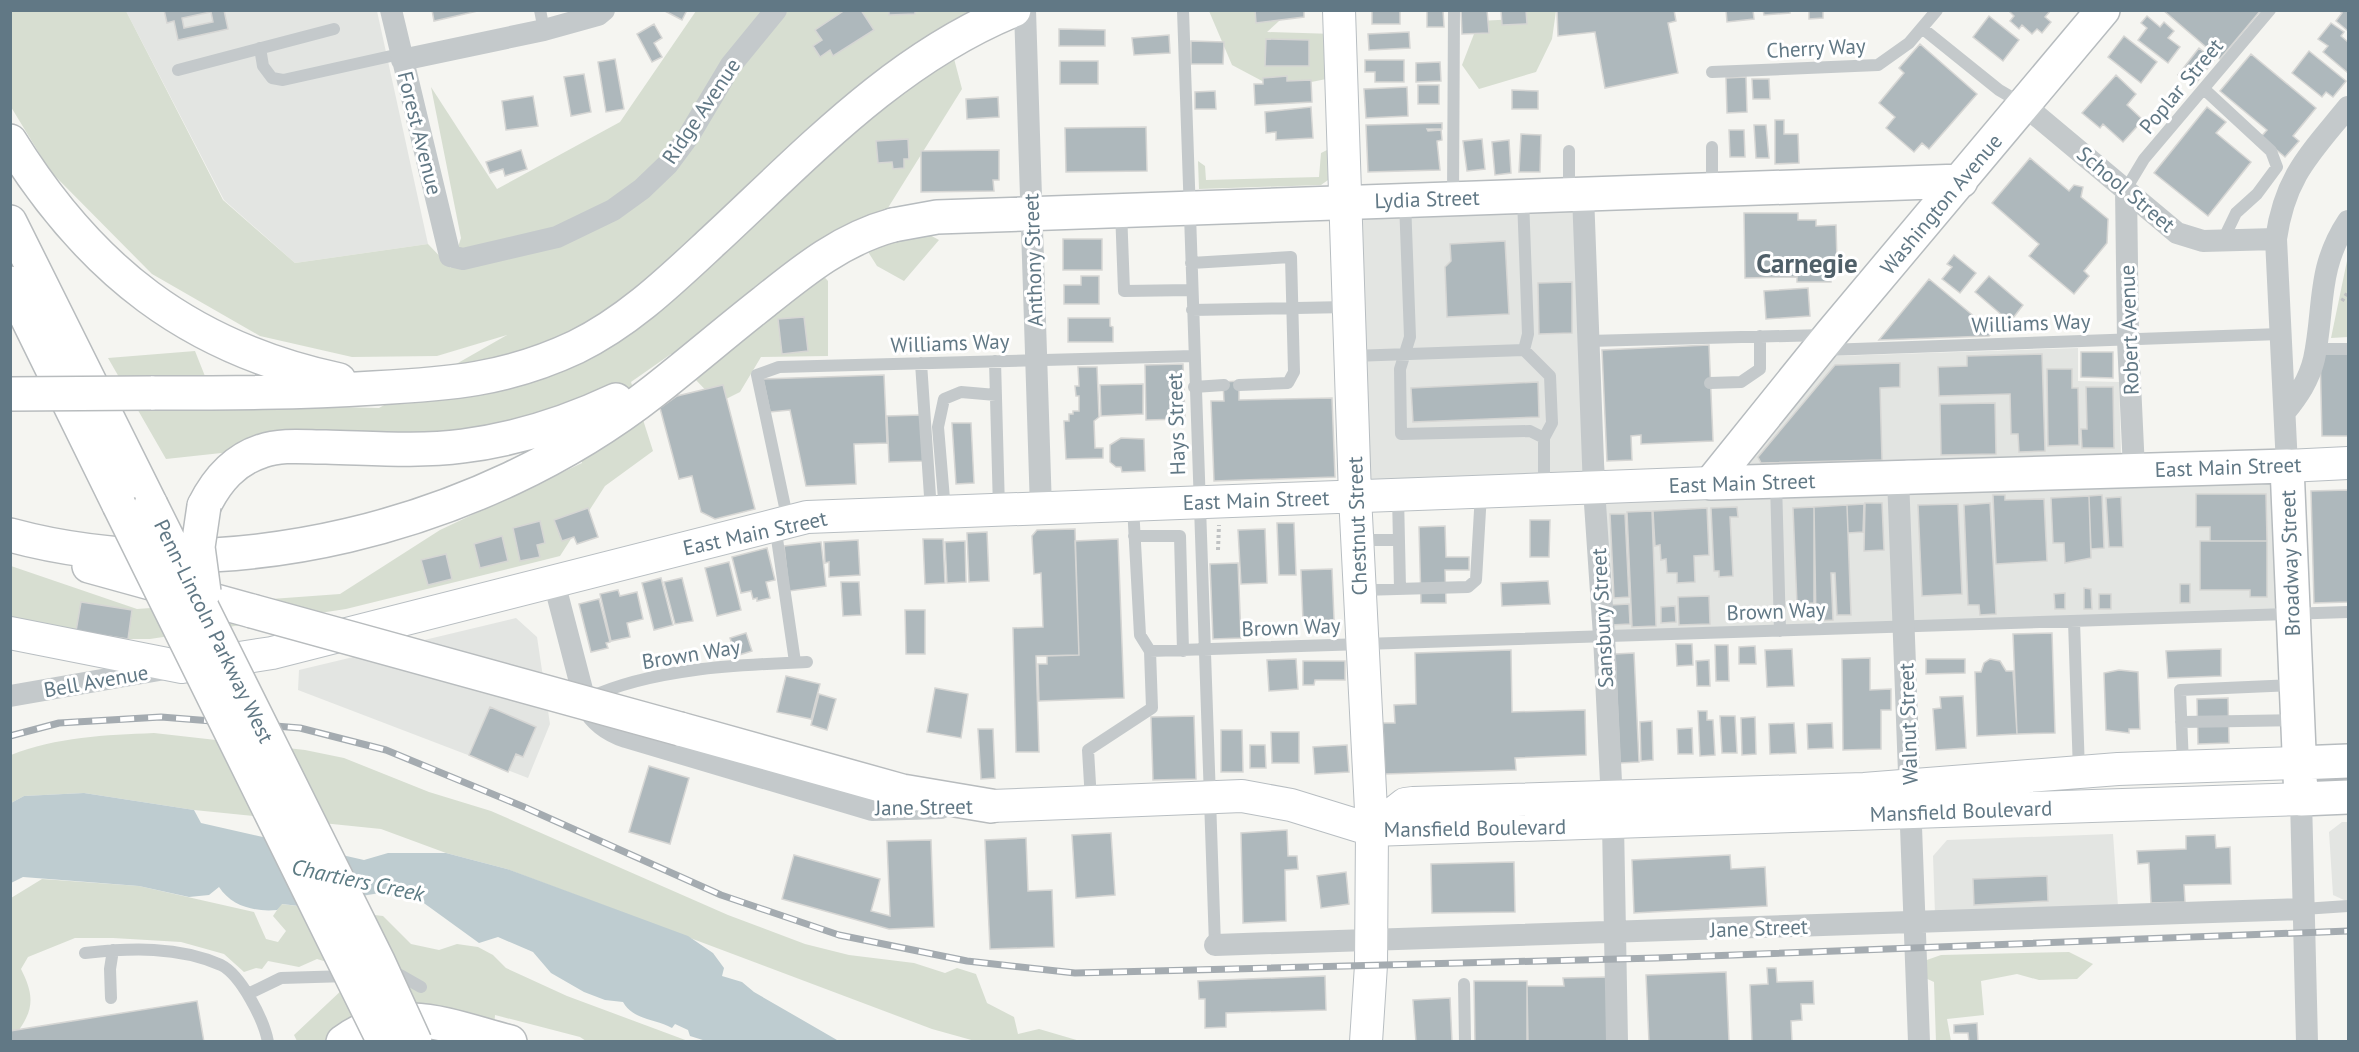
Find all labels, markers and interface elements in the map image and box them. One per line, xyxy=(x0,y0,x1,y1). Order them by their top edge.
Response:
street label: Cherry Way xyxy=(1766,32,1867,64)
street label: Poplar Street xyxy=(2133,33,2229,139)
street label: Ridge Avenue xyxy=(656,53,746,169)
street label: Forest Avenue xyxy=(392,68,448,198)
street label: Washington Avenue xyxy=(1874,128,2008,280)
street label: School Street xyxy=(2071,140,2181,238)
street label: Lydia Street xyxy=(1374,184,1480,214)
street label: Anthony Street xyxy=(1017,193,1049,327)
district label: Carnegie xyxy=(1756,246,1858,280)
street label: Robert Avenue xyxy=(2113,264,2145,396)
street label: Williams Way xyxy=(1971,307,2091,339)
street label: Williams Way xyxy=(890,327,1010,359)
street label: Hays Street xyxy=(1161,372,1191,476)
street label: East Main Street xyxy=(2154,451,2302,483)
street label: Chestnut Street xyxy=(1341,456,1373,596)
street label: East Main Street xyxy=(1668,467,1816,499)
street label: East Main Street xyxy=(1182,484,1330,516)
street label: Broadway Street xyxy=(2274,489,2306,637)
street label: East Main Street xyxy=(680,505,830,561)
street label: Penn-Lincoln Parkway West xyxy=(148,515,280,747)
street label: Sansbury Street xyxy=(1585,547,1619,689)
street label: Brown Way xyxy=(1726,596,1826,626)
street label: Brown Way xyxy=(1241,612,1341,642)
street label: Brown Way xyxy=(640,633,742,675)
street label: Bell Avenue xyxy=(42,659,150,703)
street label: Walnut Street xyxy=(1892,662,1924,786)
street label: Jane Street xyxy=(874,793,973,821)
street label: Mansfield Boulevard xyxy=(1869,794,2053,828)
street label: Mansfield Boulevard xyxy=(1383,813,1567,843)
water label: Chartiers Creek xyxy=(289,852,428,908)
street label: Jane Street xyxy=(1709,913,1808,943)

